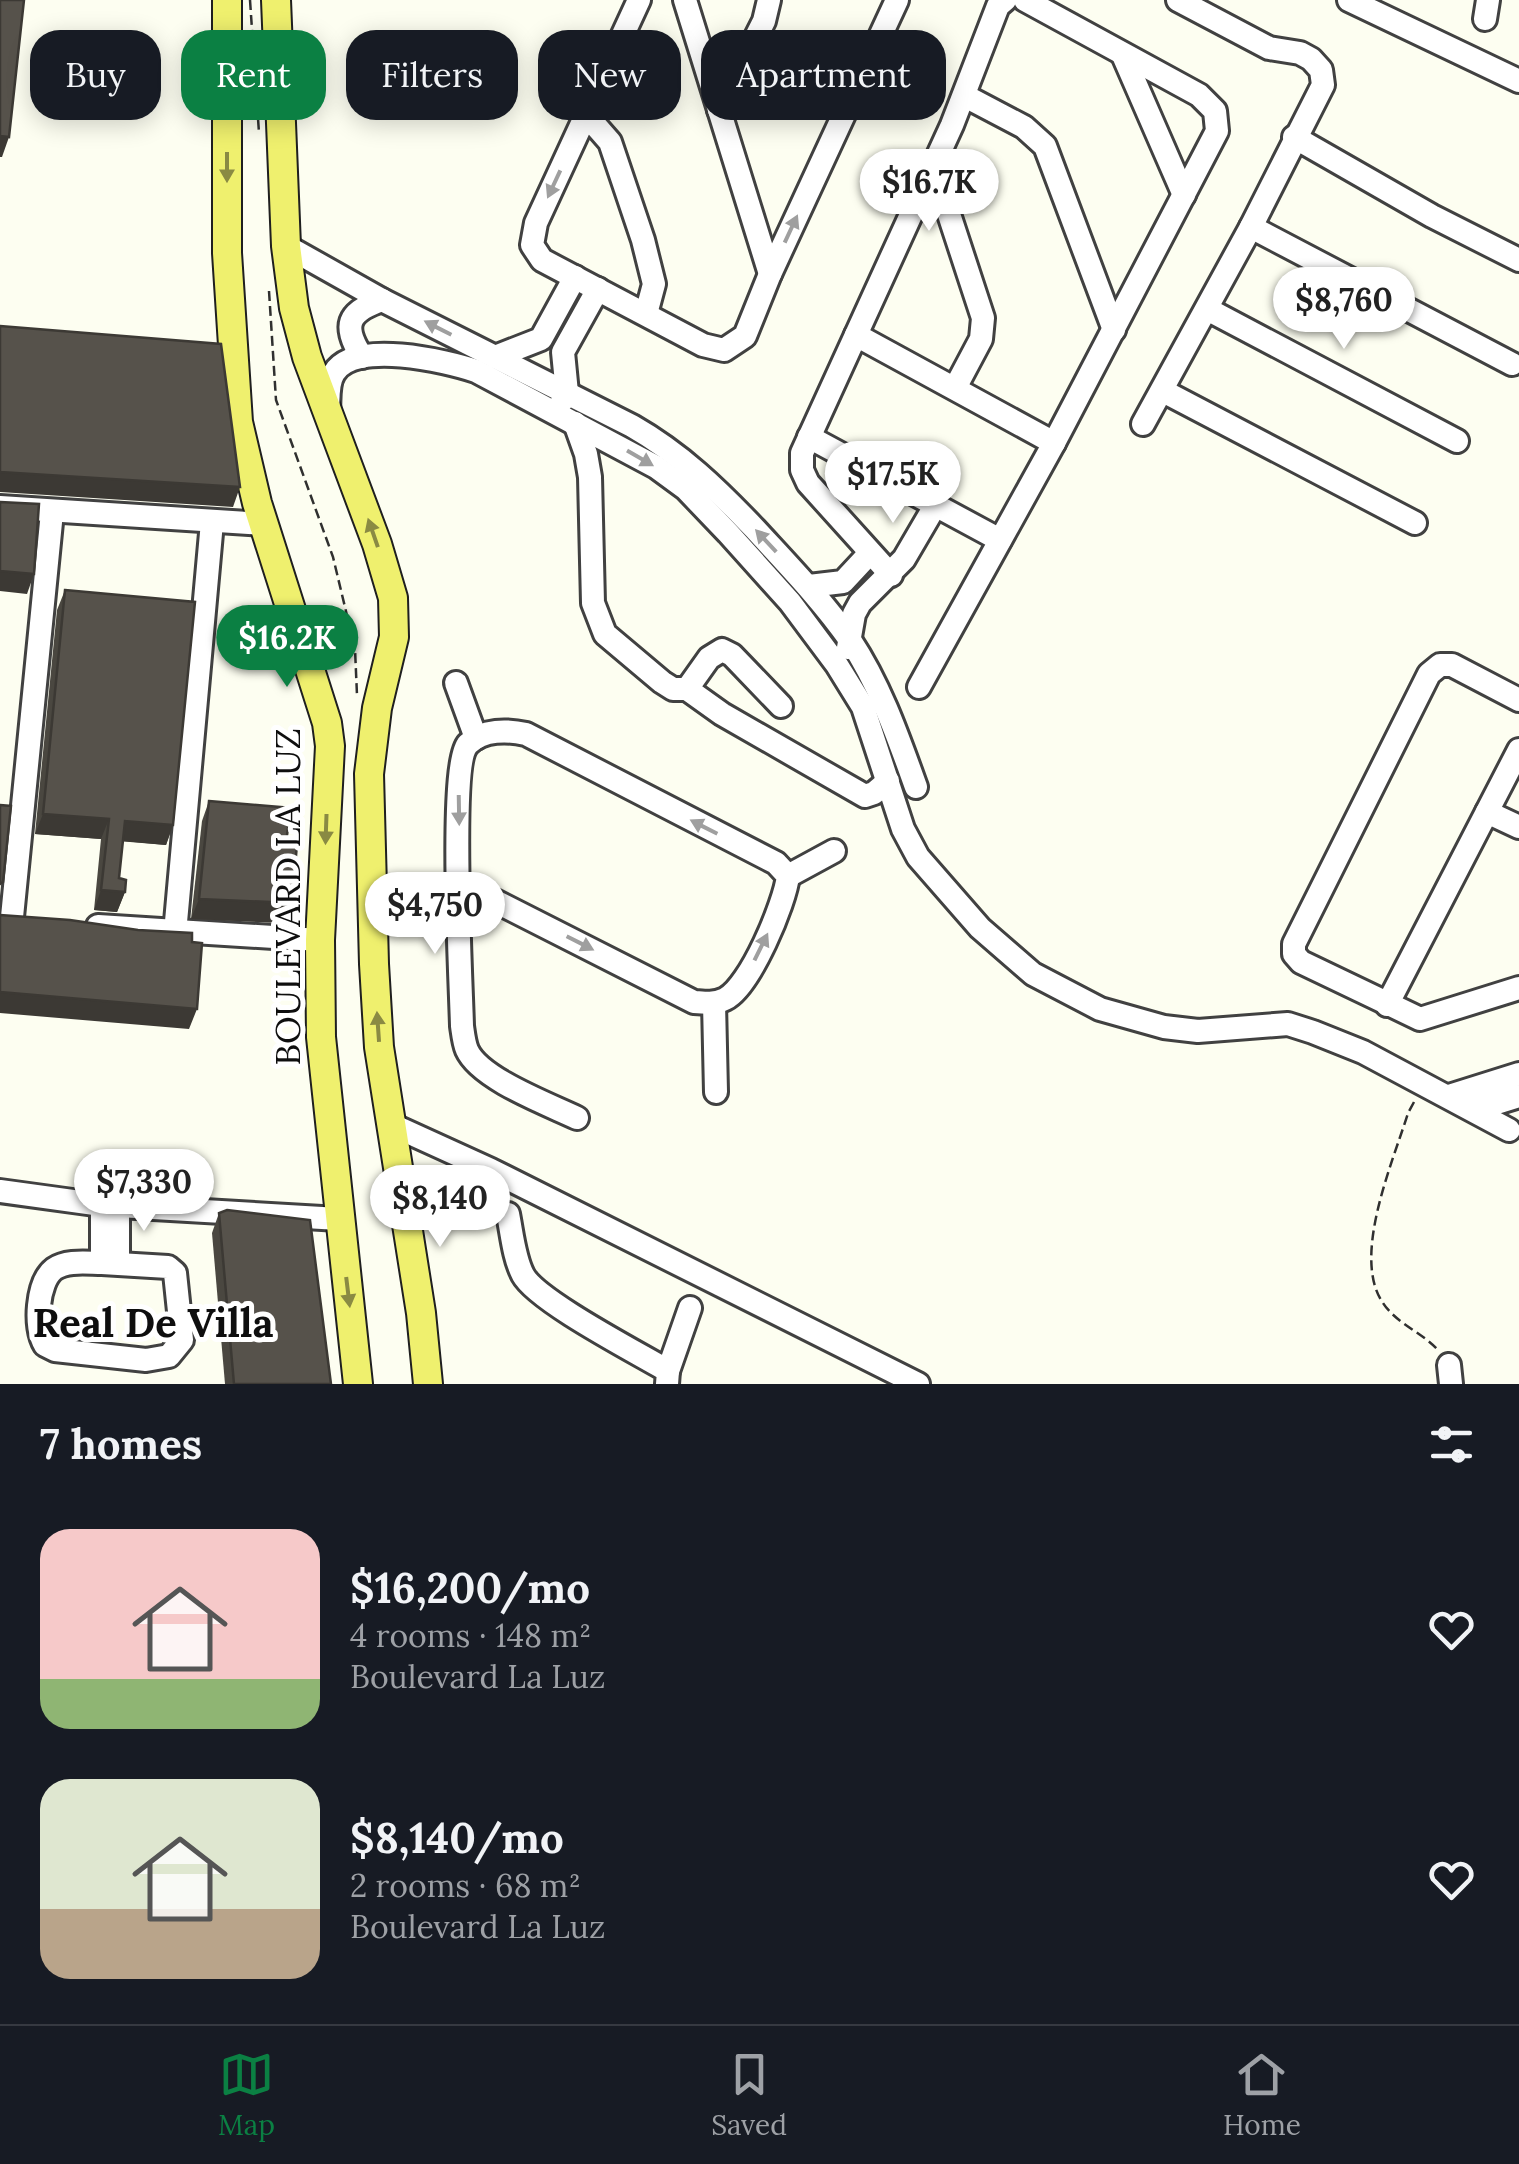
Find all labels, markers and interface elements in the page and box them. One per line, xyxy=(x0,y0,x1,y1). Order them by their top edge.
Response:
chip: Buy xyxy=(30,30,161,120)
chip: Rent xyxy=(181,30,326,120)
chip: Filters xyxy=(346,30,518,120)
chip: New xyxy=(538,30,681,120)
chip: Apartment xyxy=(701,30,946,120)
pin: $16.7K xyxy=(848,149,1010,234)
one-way arrow xyxy=(219,152,235,184)
text: $16.7K xyxy=(882,161,976,202)
one-way arrow xyxy=(546,169,562,199)
one-way arrow xyxy=(782,214,799,243)
pin: $8,760 xyxy=(1263,267,1425,352)
text: $8,760 xyxy=(1295,279,1393,320)
one-way arrow xyxy=(423,320,452,337)
pin: $17.5K xyxy=(812,441,974,526)
one-way arrow xyxy=(626,449,654,467)
text: $17.5K xyxy=(847,453,939,494)
one-way arrow xyxy=(365,517,380,547)
one-way arrow xyxy=(755,529,778,553)
pin: $16.2K xyxy=(206,605,368,690)
text: $16.2K xyxy=(238,617,336,658)
street label: BOULEVARD LA LUZ xyxy=(265,728,310,1066)
one-way arrow xyxy=(451,795,467,827)
one-way arrow xyxy=(318,813,334,845)
one-way arrow xyxy=(690,819,719,836)
pin: $4,750 xyxy=(354,872,516,957)
text: $4,750 xyxy=(387,884,483,925)
one-way arrow xyxy=(752,932,769,961)
one-way arrow xyxy=(566,934,595,951)
one-way arrow xyxy=(370,1010,386,1042)
pin: $7,330 xyxy=(63,1149,225,1234)
text: $7,330 xyxy=(96,1161,192,1202)
pin: $8,140 xyxy=(359,1165,521,1250)
text: $8,140 xyxy=(392,1177,488,1218)
one-way arrow xyxy=(340,1277,356,1308)
district label: Real De Villa xyxy=(32,1297,274,1348)
text: 7 homes xyxy=(40,1417,202,1471)
icon: filters xyxy=(1424,1417,1479,1472)
text: $16,200/mo xyxy=(350,1561,590,1615)
icon: home xyxy=(120,1569,240,1689)
icon: heart xyxy=(1424,1602,1479,1657)
text: 4 rooms · 148 m² xyxy=(350,1615,591,1656)
text: Boulevard La Luz xyxy=(350,1656,605,1697)
text: $8,140/mo xyxy=(350,1811,564,1865)
icon: home xyxy=(120,1819,240,1939)
icon: heart xyxy=(1424,1852,1479,1907)
text: 2 rooms · 68 m² xyxy=(350,1865,581,1906)
text: Boulevard La Luz xyxy=(350,1906,605,1947)
tab: Map xyxy=(218,2047,275,2143)
tab: Saved xyxy=(711,2047,787,2143)
tab: Home xyxy=(1223,2047,1301,2143)

